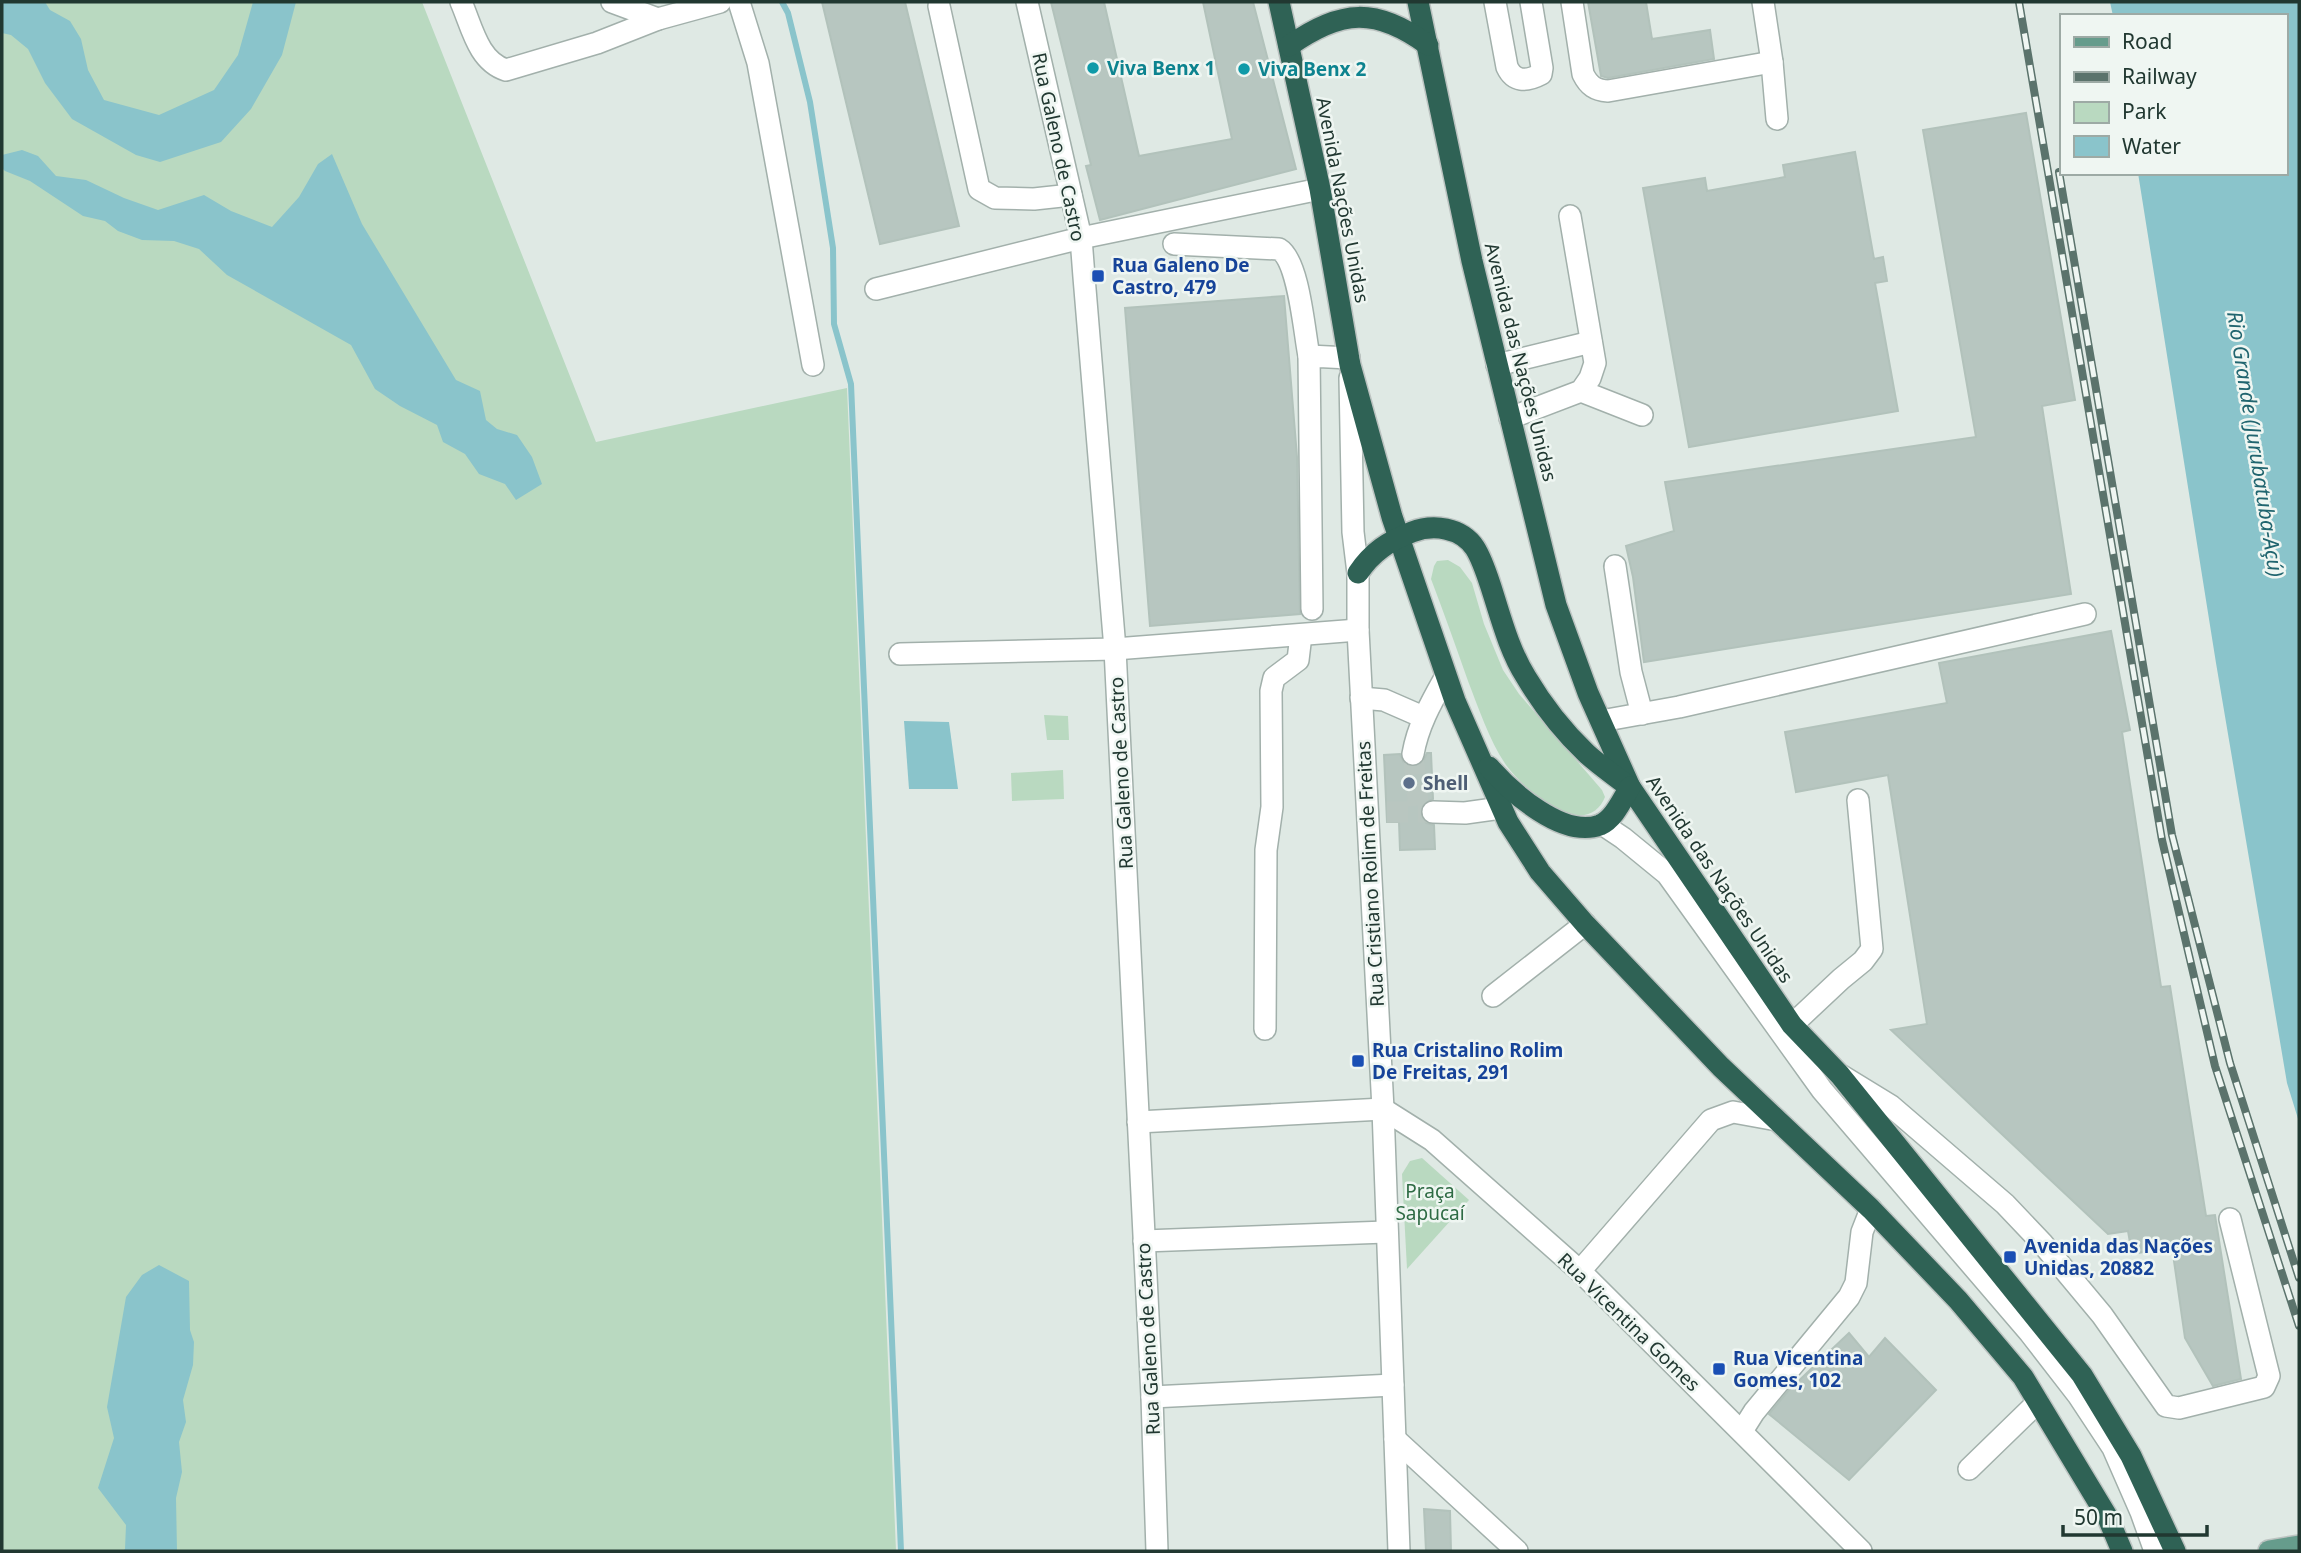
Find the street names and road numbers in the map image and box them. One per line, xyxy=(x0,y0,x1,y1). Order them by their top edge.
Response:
street label: Rua Galeno de Castro xyxy=(1026,50,1092,244)
street label: Avenida Nações Unidas xyxy=(1310,95,1376,305)
street label: Avenida das Nações Unidas xyxy=(1479,240,1563,484)
street label: Rua Galeno de Castro xyxy=(1103,676,1139,870)
street label: Rua Cristiano Rolim de Freitas xyxy=(1350,740,1390,1008)
street label: Avenida das Nações Unidas xyxy=(1641,770,1799,988)
street label: Rua Galeno de Castro xyxy=(1130,1242,1166,1436)
street label: Rua Vicentina Gomes xyxy=(1552,1247,1706,1397)

